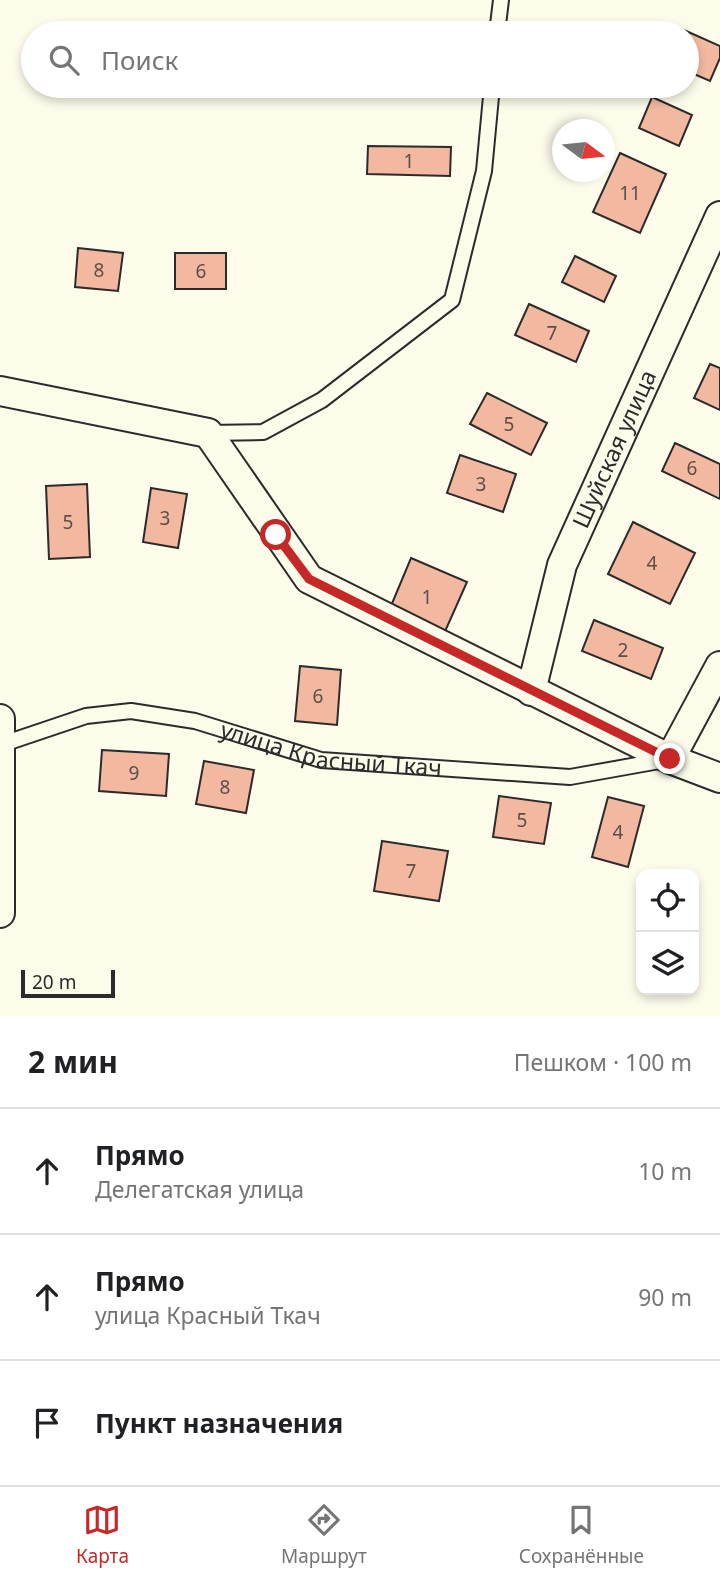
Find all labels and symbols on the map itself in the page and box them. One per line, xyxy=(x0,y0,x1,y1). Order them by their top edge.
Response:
north arrow xyxy=(552,119,615,182)
house number: 1 xyxy=(404,148,414,174)
house number: 11 xyxy=(619,180,641,206)
house number: 8 xyxy=(94,257,104,283)
house number: 6 xyxy=(196,258,206,284)
house number: 7 xyxy=(547,320,557,346)
street label: Шуйская улица xyxy=(564,365,663,533)
house number: 5 xyxy=(504,411,514,437)
house number: 6 xyxy=(687,455,697,481)
house number: 3 xyxy=(476,471,486,497)
house number: 3 xyxy=(160,505,170,531)
house number: 5 xyxy=(63,509,73,535)
route start xyxy=(260,519,291,550)
house number: 4 xyxy=(647,550,658,576)
house number: 1 xyxy=(422,584,432,610)
house number: 2 xyxy=(618,637,628,663)
house number: 6 xyxy=(313,683,323,709)
street label: улица Красный Ткач xyxy=(217,713,443,783)
route end xyxy=(654,743,685,774)
house number: 9 xyxy=(129,760,139,786)
house number: 8 xyxy=(220,774,230,800)
house number: 5 xyxy=(517,807,527,833)
house number: 4 xyxy=(613,819,624,845)
house number: 7 xyxy=(406,858,416,884)
scale bar xyxy=(21,967,116,999)

